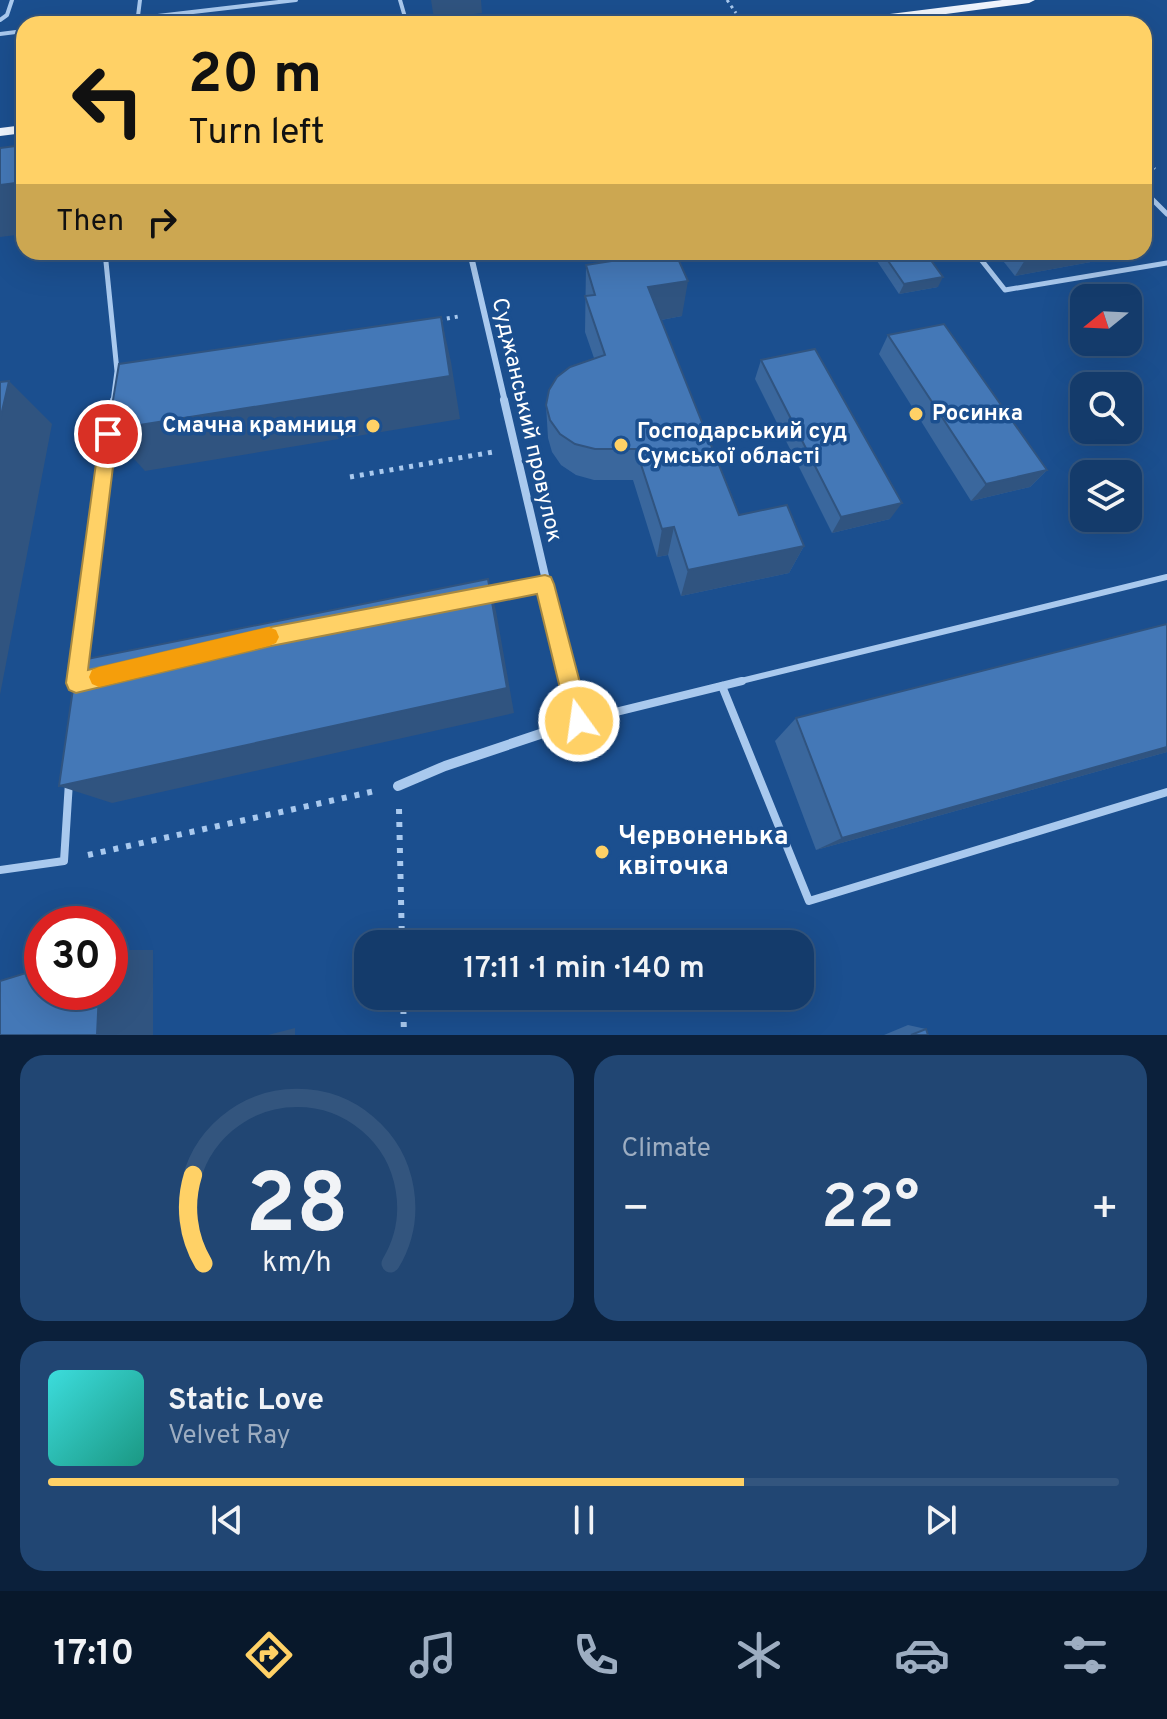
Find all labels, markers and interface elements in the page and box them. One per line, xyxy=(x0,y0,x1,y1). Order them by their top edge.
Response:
text: 20 m xyxy=(188,42,322,112)
icon: left xyxy=(56,48,160,152)
text: Turn left xyxy=(188,111,325,157)
icon: right xyxy=(140,200,184,244)
text: Then xyxy=(56,204,124,241)
north arrow xyxy=(1070,284,1142,356)
map controls xyxy=(1070,284,1142,532)
street label: Суджанський провулок xyxy=(485,295,567,545)
button: search xyxy=(1070,372,1142,444)
pin xyxy=(74,400,142,468)
place label: Росинка xyxy=(932,401,1023,428)
marker: Росинка xyxy=(907,405,925,423)
icon: arrive xyxy=(86,412,130,456)
place label: Смачна крамниця xyxy=(162,413,357,440)
marker: Смачна крамниця xyxy=(364,417,382,435)
place label: Господарський суд Сумської області xyxy=(637,419,847,471)
marker: Господарський суд Сумської області xyxy=(612,436,630,454)
button: layers xyxy=(1070,460,1142,532)
position arrow xyxy=(537,679,621,763)
place label: Червоненька квіточка xyxy=(618,821,788,884)
marker: Червоненька квіточка xyxy=(593,843,611,861)
speed limit sign: 30 xyxy=(24,906,128,1010)
text: 17:11 · 1 min · 140 m xyxy=(463,951,705,988)
text: Climate xyxy=(622,1133,711,1166)
text: 28 xyxy=(245,1157,348,1262)
text: 22° xyxy=(821,1173,919,1249)
text: − xyxy=(622,1183,650,1239)
text: + xyxy=(1091,1183,1119,1239)
text: km/h xyxy=(262,1246,331,1282)
text: Static Love xyxy=(168,1383,324,1420)
text: Velvet Ray xyxy=(168,1420,291,1453)
icon: previous xyxy=(205,1498,249,1542)
icon: pause xyxy=(562,1498,606,1542)
icon: next xyxy=(919,1498,963,1542)
icon: directions xyxy=(241,1627,297,1683)
icon: music xyxy=(405,1627,461,1683)
icon: phone xyxy=(568,1627,624,1683)
icon: climate xyxy=(731,1627,787,1683)
icon: car xyxy=(894,1627,950,1683)
icon: filters xyxy=(1057,1627,1113,1683)
text: 17:10 xyxy=(54,1632,134,1678)

